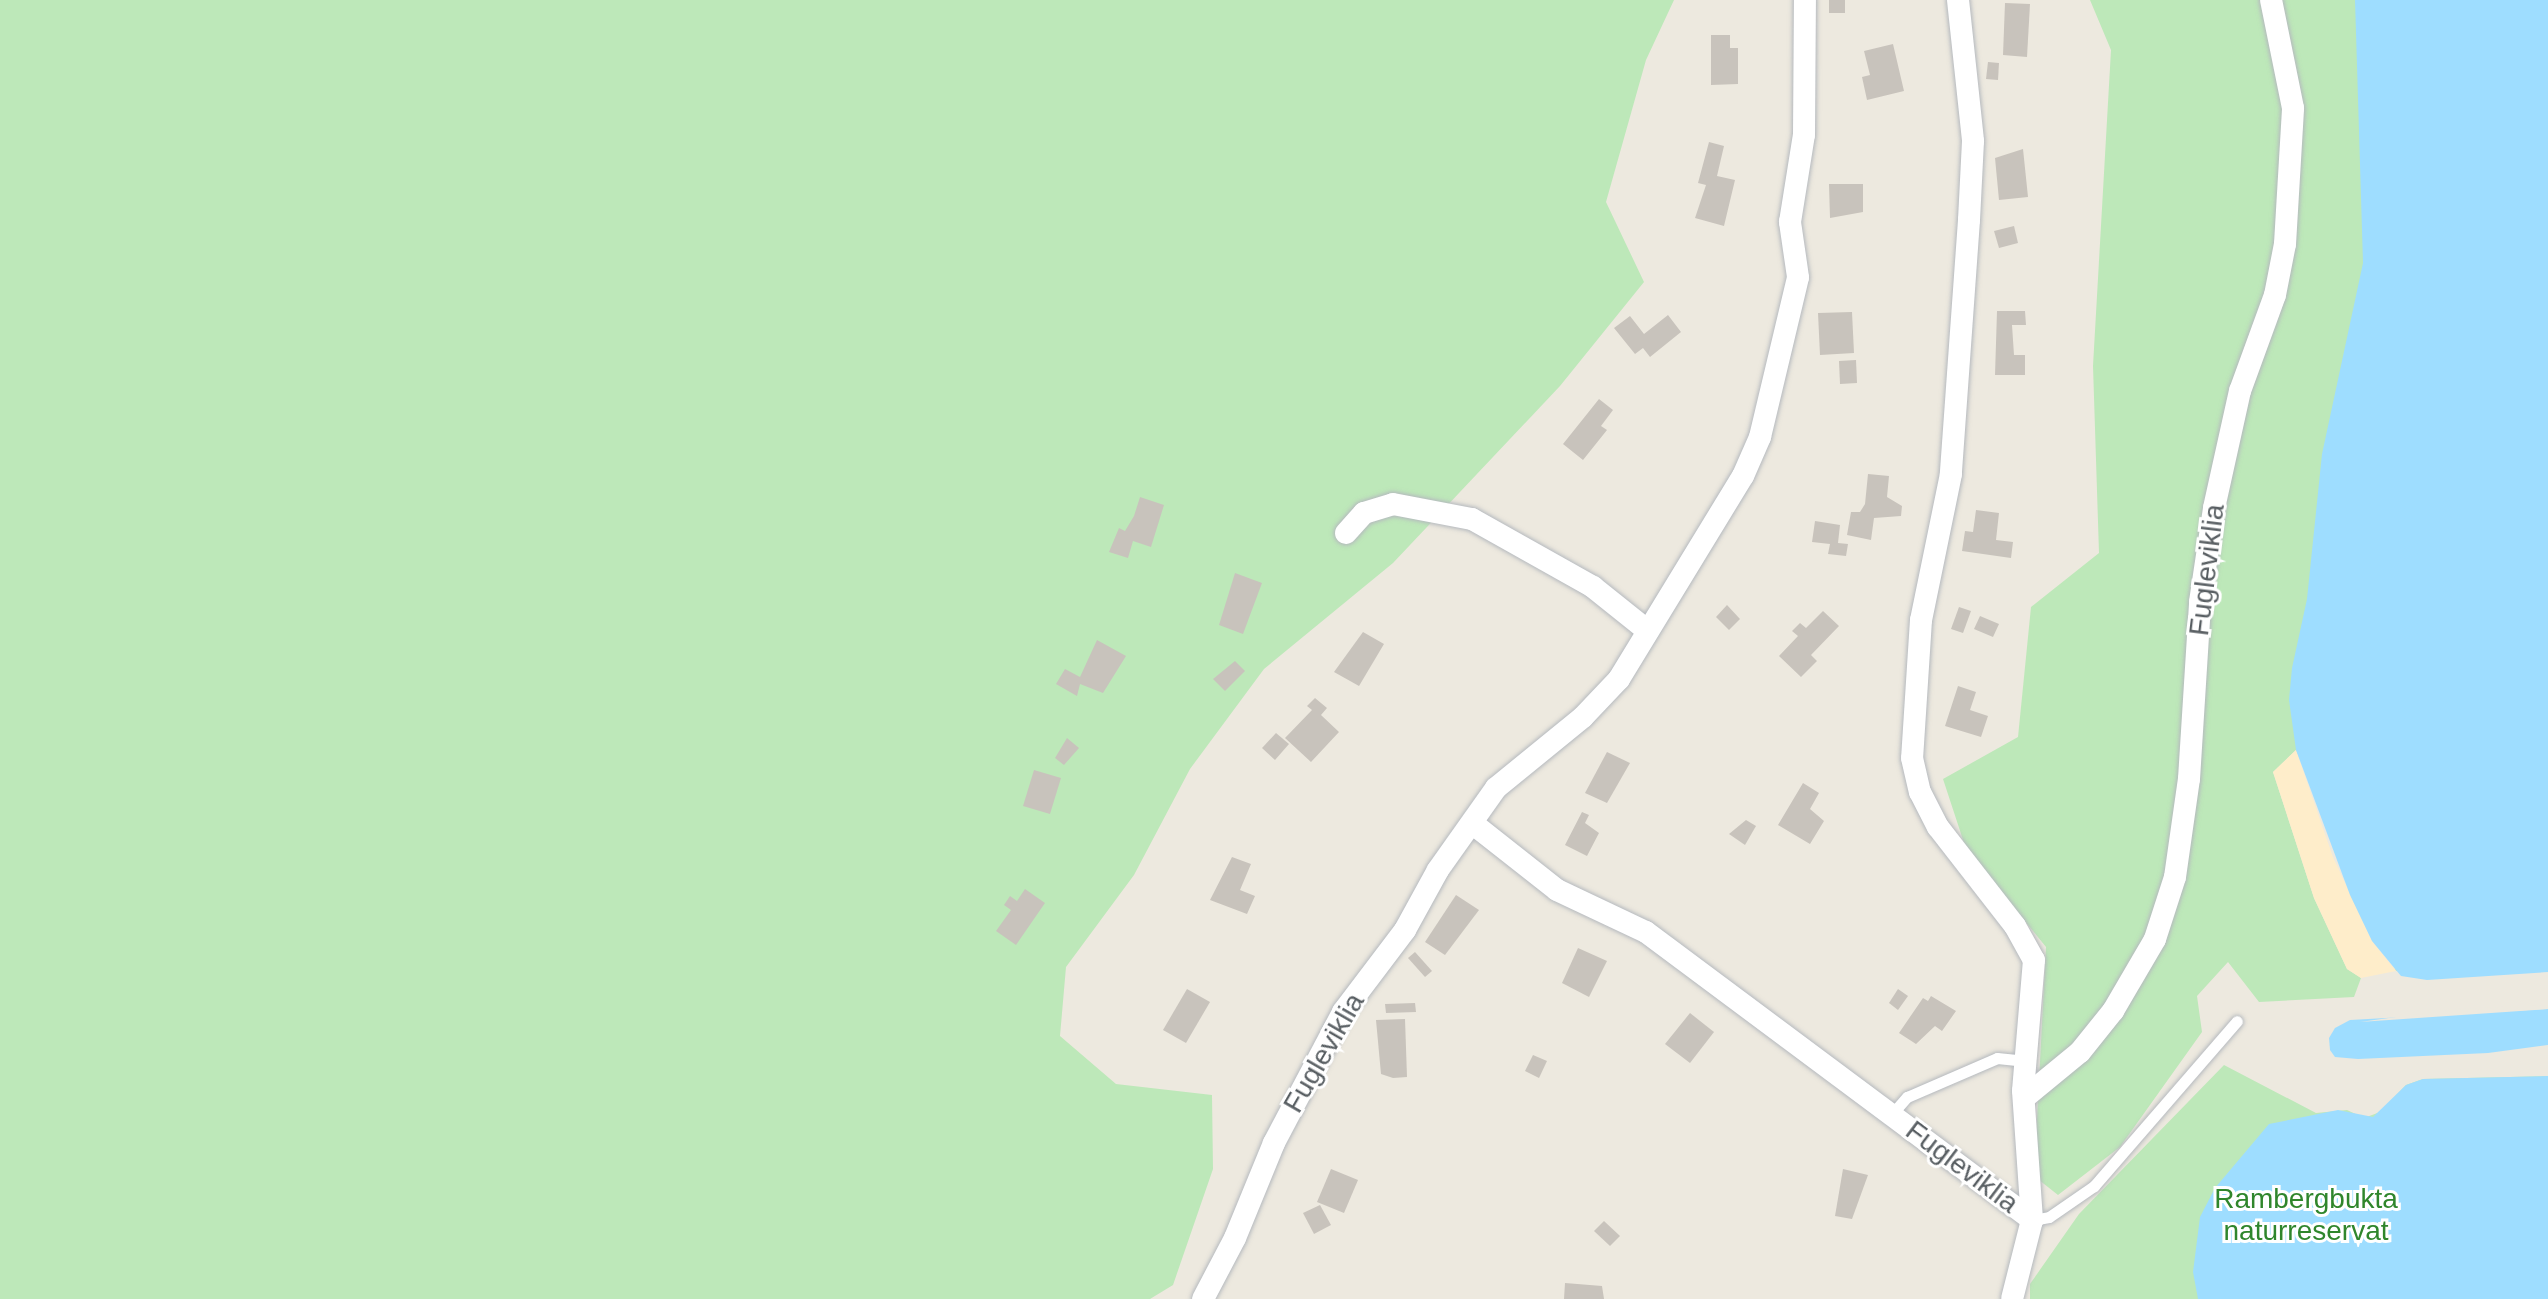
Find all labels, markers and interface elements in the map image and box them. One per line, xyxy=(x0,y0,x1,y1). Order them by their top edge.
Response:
street label: Fugleviklia xyxy=(2182,502,2232,638)
street label: Fugleviklia xyxy=(1276,987,1372,1119)
street label: Fugleviklia xyxy=(1899,1114,2025,1220)
park label: Rambergbukta naturreservat xyxy=(2214,1182,2398,1248)

